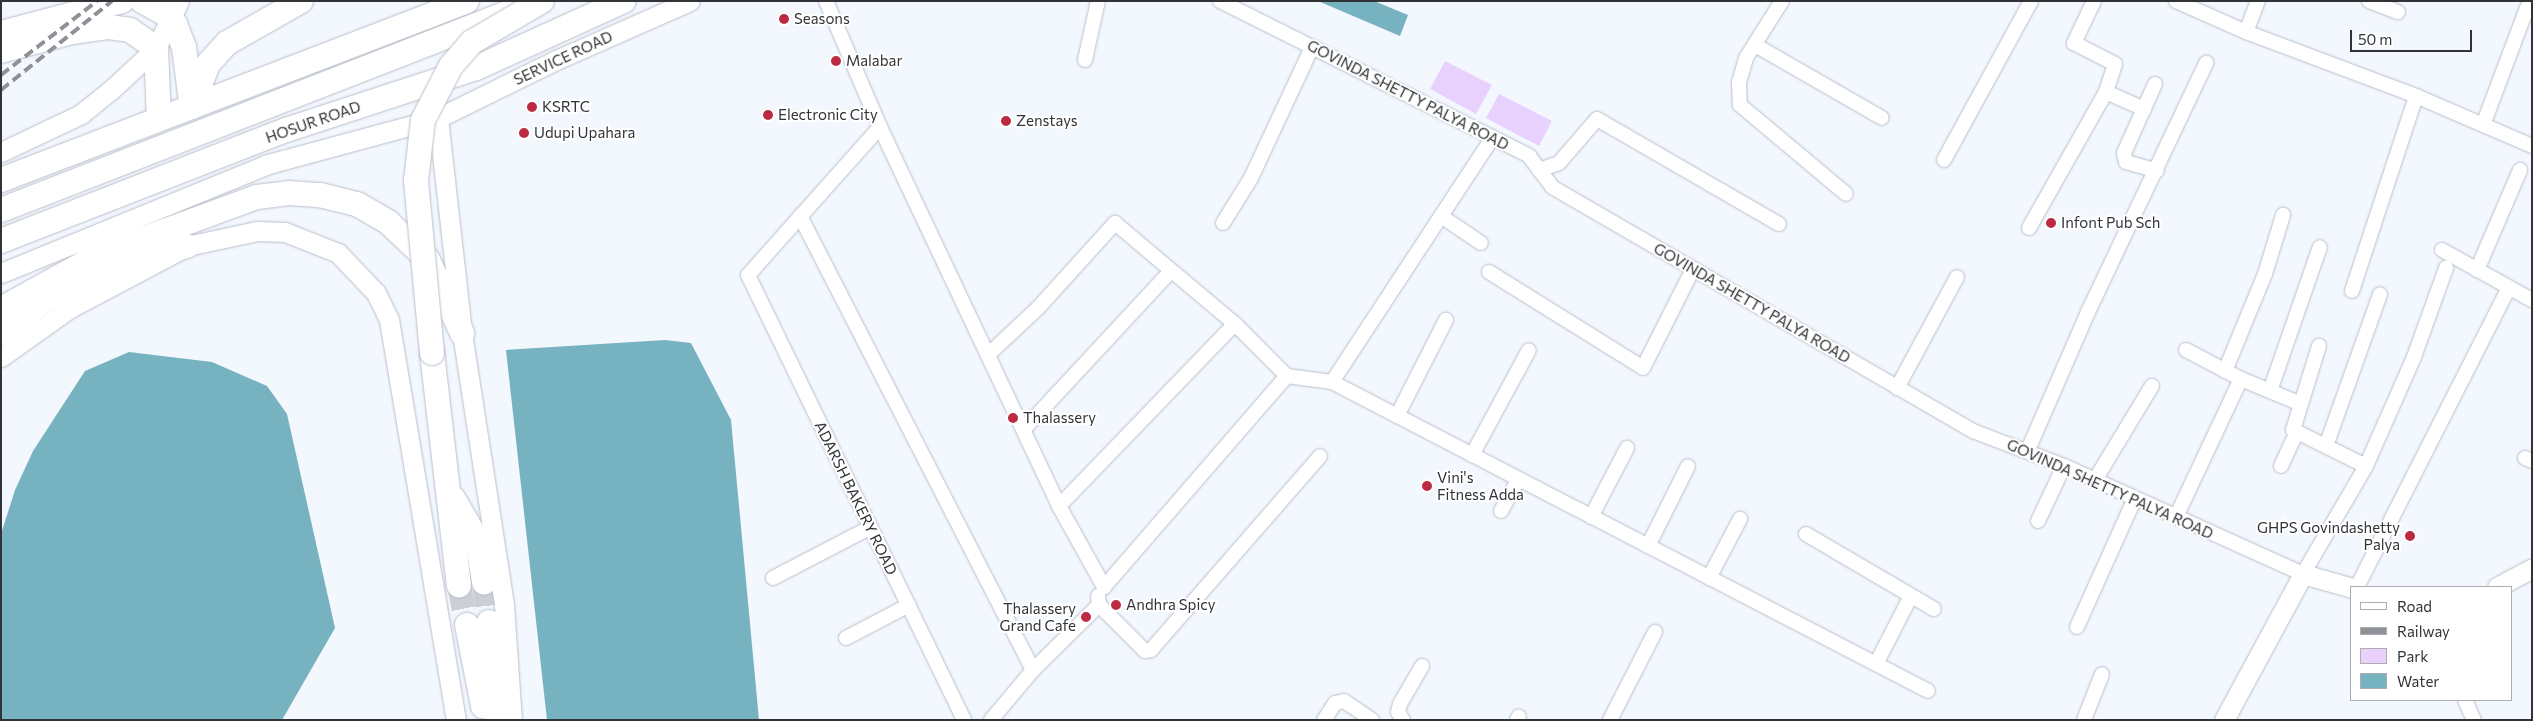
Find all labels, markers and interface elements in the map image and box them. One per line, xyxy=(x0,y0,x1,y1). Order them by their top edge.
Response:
place label: Seasons xyxy=(794,10,850,28)
marker: Seasons xyxy=(778,13,790,25)
scale bar xyxy=(2353,20,2476,52)
street label: SERVICE ROAD xyxy=(511,27,615,89)
text: 50 m xyxy=(2358,30,2392,48)
street label: GOVINDA SHETTY PALYA ROAD xyxy=(1304,36,1512,154)
place label: Malabar xyxy=(846,52,902,70)
marker: Malabar xyxy=(830,55,842,67)
street label: HOSUR ROAD xyxy=(263,97,363,147)
place label: KSRTC xyxy=(542,98,590,116)
marker: KSRTC xyxy=(526,101,538,113)
place label: Electronic City xyxy=(778,106,878,124)
marker: Electronic City xyxy=(762,109,774,121)
place label: Zenstays xyxy=(1016,112,1078,130)
marker: Zenstays xyxy=(1000,115,1012,127)
place label: Udupi Upahara xyxy=(534,124,635,142)
marker: Udupi Upahara xyxy=(518,127,530,139)
place label: Infont Pub Sch xyxy=(2061,214,2160,232)
marker: Infont Pub Sch xyxy=(2045,217,2057,229)
street label: GOVINDA SHETTY PALYA ROAD xyxy=(1651,239,1853,367)
place label: Thalassery xyxy=(1023,409,1096,427)
marker: Thalassery xyxy=(1007,412,1019,424)
street label: ADARSH BAKERY ROAD xyxy=(811,418,901,578)
street label: GOVINDA SHETTY PALYA ROAD xyxy=(2004,435,2216,543)
place label: Vini's Fitness Adda xyxy=(1437,468,1524,503)
marker: Vini's Fitness Adda xyxy=(1421,480,1433,492)
place label: GHPS Govindashetty Palya xyxy=(2257,518,2400,553)
marker: GHPS Govindashetty Palya xyxy=(2404,530,2416,542)
legend xyxy=(2350,586,2513,701)
place label: Andhra Spicy xyxy=(1126,596,1215,614)
text: Road xyxy=(2397,597,2432,615)
place label: Thalassery Grand Cafe xyxy=(1000,599,1076,634)
marker: Andhra Spicy xyxy=(1110,599,1122,611)
marker: Thalassery Grand Cafe xyxy=(1080,611,1092,623)
text: Railway xyxy=(2397,622,2450,640)
text: Park xyxy=(2397,647,2428,665)
text: Water xyxy=(2397,672,2439,690)

